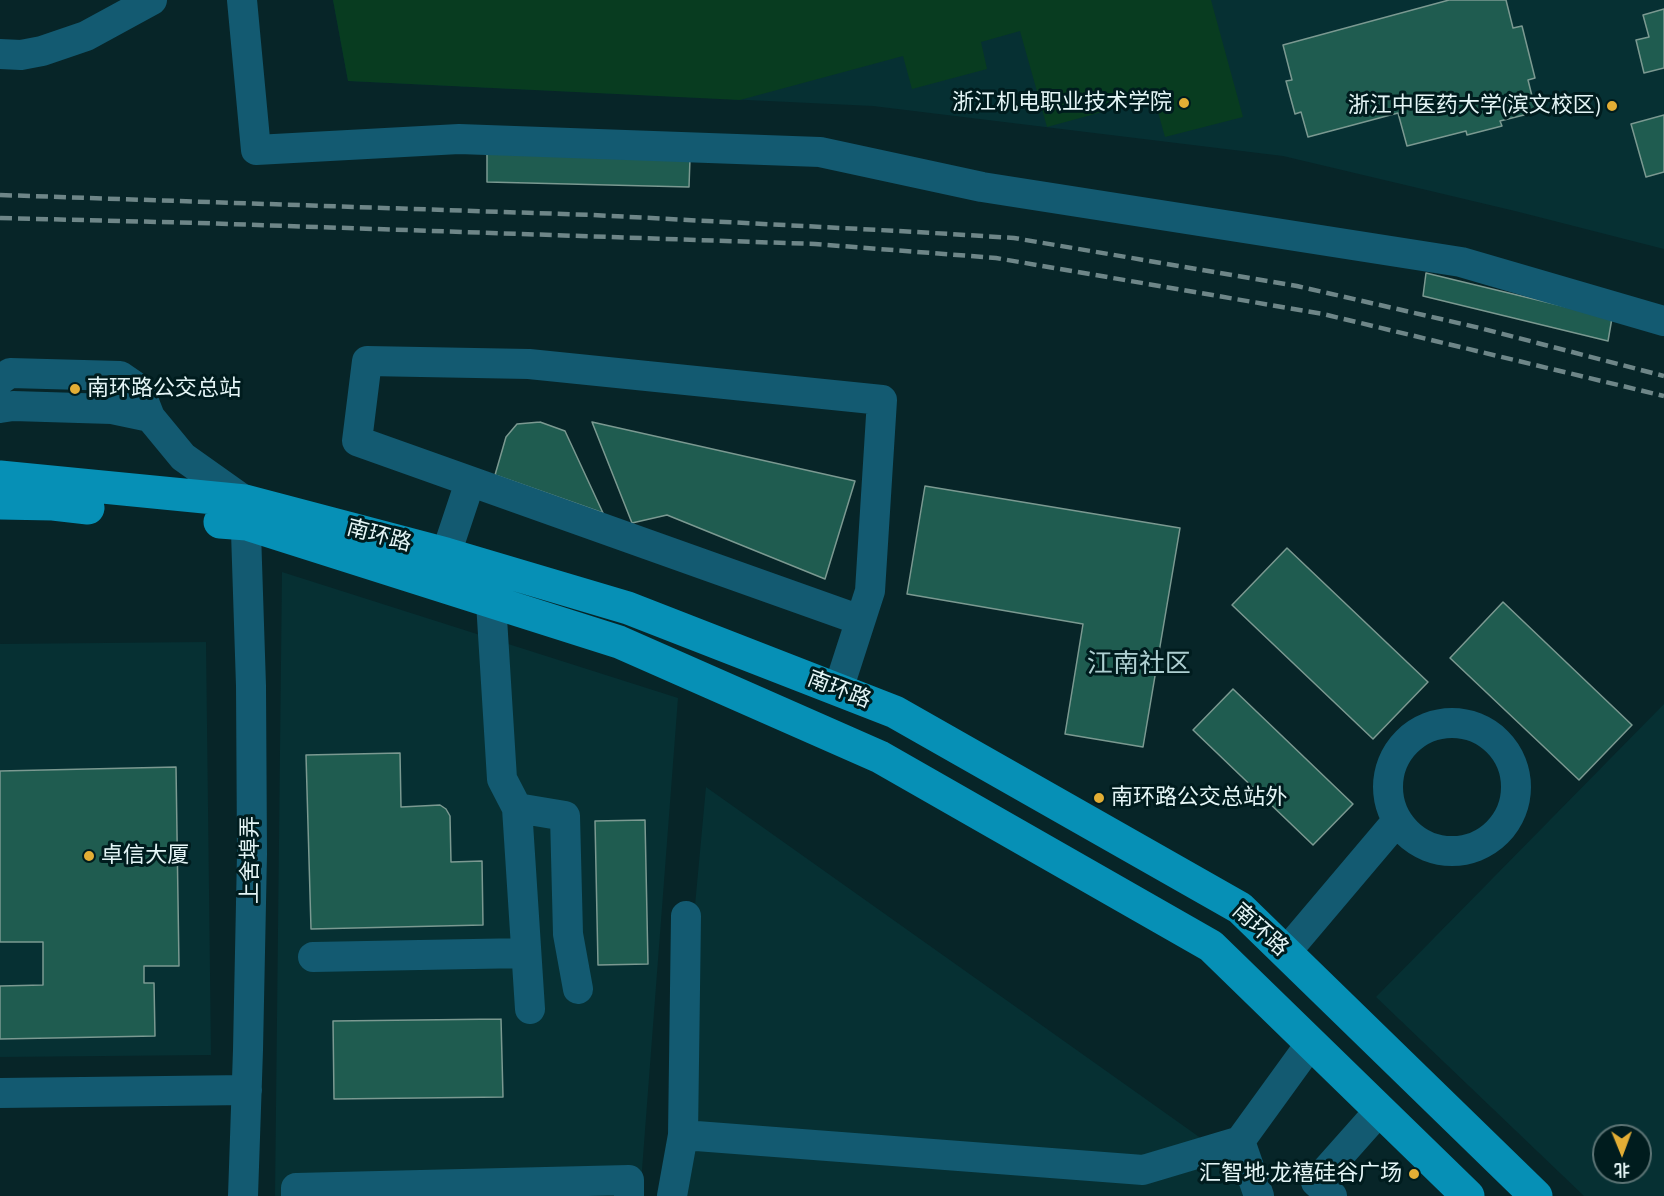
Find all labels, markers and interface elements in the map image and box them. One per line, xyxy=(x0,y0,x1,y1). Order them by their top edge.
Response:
place label: 浙江机电职业技术学院 xyxy=(952,90,1172,116)
place label: 浙江中医药大学(滨文校区) xyxy=(1348,93,1600,119)
marker: 浙江机电职业技术学院 xyxy=(1177,96,1191,110)
marker: 浙江中医药大学(滨文校区) xyxy=(1605,99,1619,113)
place label: 南环路公交总站 xyxy=(87,376,241,402)
marker: 南环路公交总站 xyxy=(68,382,82,396)
street label: 南环路 xyxy=(344,515,414,557)
district label: 江南社区 xyxy=(1087,649,1191,681)
street label: 南环路 xyxy=(803,666,875,714)
place label: 南环路公交总站外 xyxy=(1111,785,1287,811)
marker: 南环路公交总站外 xyxy=(1092,791,1106,805)
street label: 上舍埠弄 xyxy=(238,816,264,904)
place label: 卓信大厦 xyxy=(101,843,189,869)
marker: 卓信大厦 xyxy=(82,849,96,863)
street label: 南环路 xyxy=(1227,898,1293,962)
north arrow xyxy=(1592,1124,1652,1184)
text: 北 xyxy=(1614,1160,1630,1180)
place label: 汇智地·龙禧硅谷广场 xyxy=(1199,1161,1402,1187)
marker: 汇智地·龙禧硅谷广场 xyxy=(1407,1167,1421,1181)

